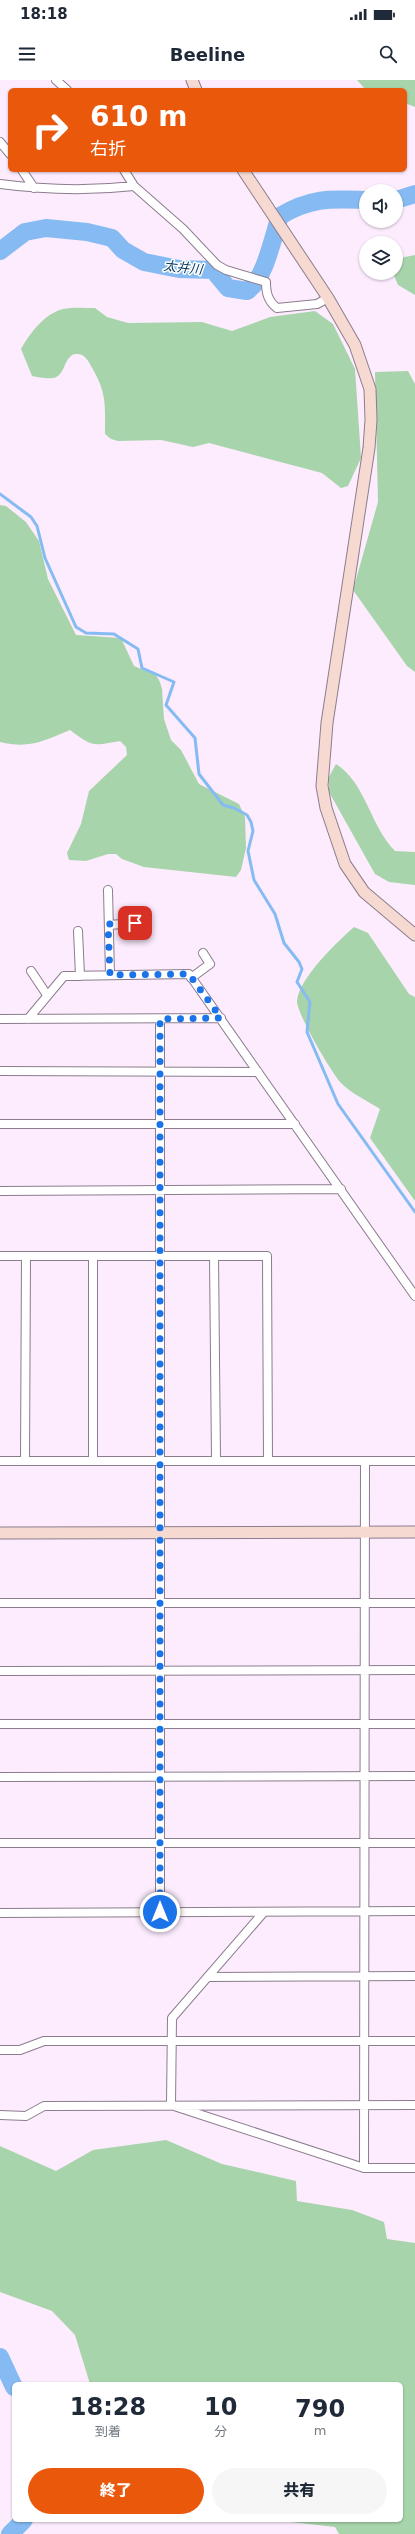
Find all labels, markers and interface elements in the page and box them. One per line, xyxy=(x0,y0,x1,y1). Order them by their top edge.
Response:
text: 18:18 xyxy=(20,5,68,23)
icon: menu xyxy=(16,43,38,65)
icon: search xyxy=(377,43,399,65)
text: Beeline xyxy=(170,44,245,65)
text: 610 m xyxy=(90,100,187,133)
icon: right xyxy=(24,104,76,156)
text: 右折 xyxy=(90,138,126,159)
map controls xyxy=(359,184,403,280)
button: sound xyxy=(359,184,403,228)
button: layers xyxy=(359,236,403,280)
water label: 太井川 xyxy=(163,258,205,277)
pin xyxy=(118,906,152,940)
icon: arrive xyxy=(124,912,146,934)
position arrow xyxy=(139,1891,181,1933)
text: 18:28 xyxy=(70,2393,146,2421)
text: 10 xyxy=(204,2393,237,2421)
text: 790 xyxy=(295,2395,345,2423)
text: m xyxy=(314,2423,327,2438)
text: 到着 xyxy=(95,2424,121,2439)
text: 分 xyxy=(214,2424,227,2439)
button: 終了 xyxy=(28,2468,204,2514)
button: 共有 xyxy=(212,2468,387,2514)

